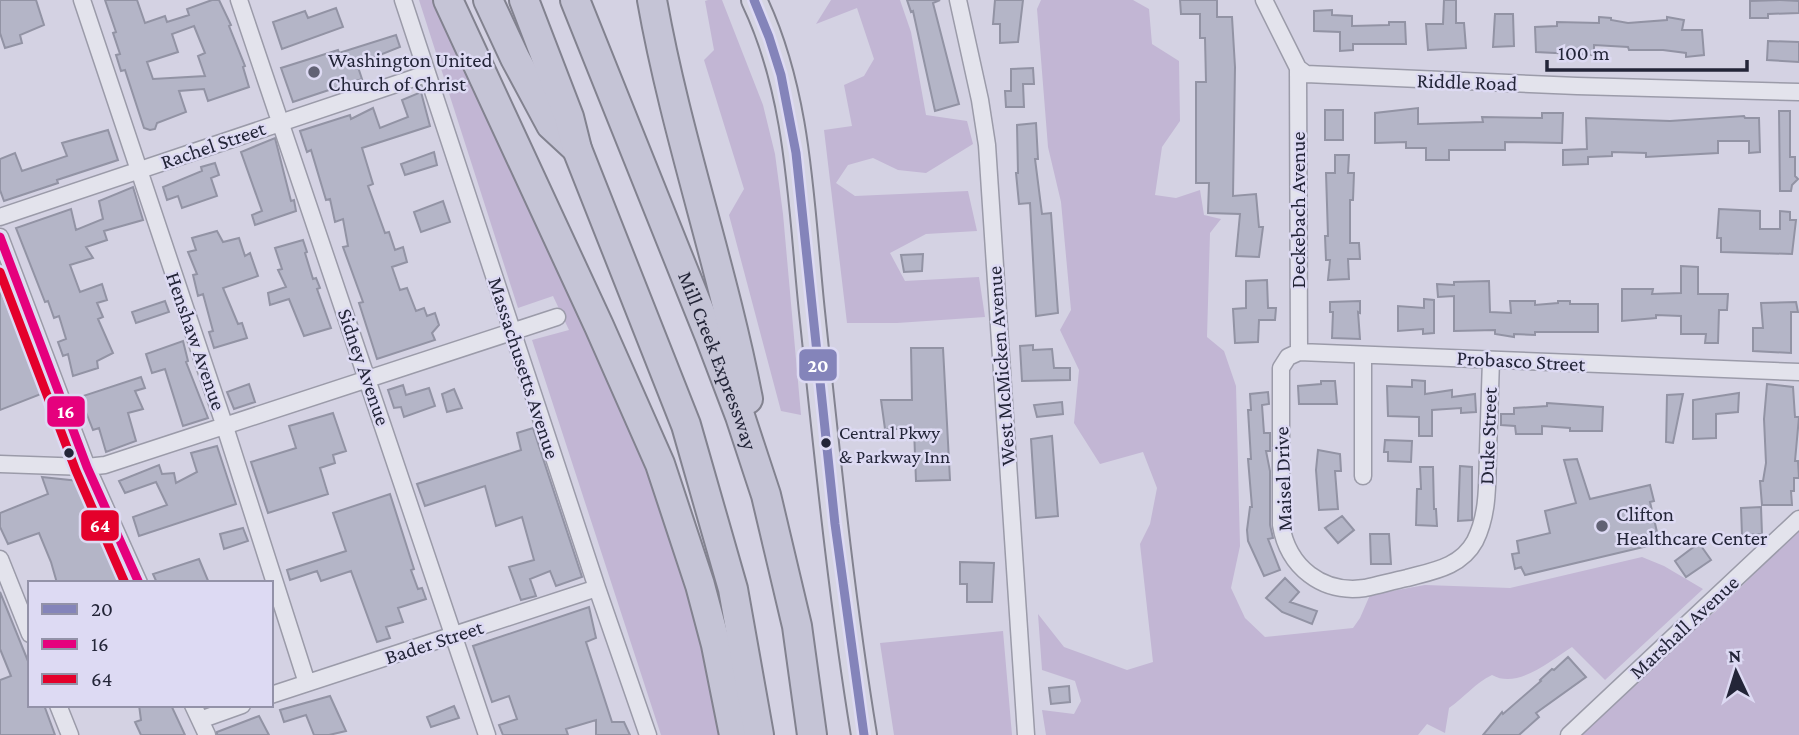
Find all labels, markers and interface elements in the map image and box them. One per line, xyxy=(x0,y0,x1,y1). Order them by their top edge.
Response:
scale bar xyxy=(1547,28,1746,72)
text: 100 m xyxy=(1558,41,1610,65)
place label: Washington United Church of Christ xyxy=(328,48,492,96)
marker: Washington United Church of Christ xyxy=(306,64,322,80)
street label: Riddle Road xyxy=(1416,68,1518,96)
street label: Rachel Street xyxy=(158,116,269,174)
street label: Deckebach Avenue xyxy=(1286,131,1310,289)
street label: West McMicken Avenue xyxy=(982,265,1020,467)
street label: Mill Creek Expressway xyxy=(673,268,762,453)
street label: Henshaw Avenue xyxy=(161,269,231,413)
street label: Massachusetts Avenue xyxy=(483,274,565,462)
street label: Sidney Avenue xyxy=(333,305,395,429)
street label: Probasco Street xyxy=(1456,346,1587,376)
line badge: 20 xyxy=(798,348,838,382)
text: 20 xyxy=(807,355,829,376)
street label: Duke Street xyxy=(1474,386,1502,485)
line badge: 16 xyxy=(46,395,86,428)
text: 16 xyxy=(57,401,75,422)
place label: Central Pkwy & Parkway Inn xyxy=(839,422,950,467)
street label: Maisel Drive xyxy=(1269,426,1297,532)
marker: Central Pkwy & Parkway Inn xyxy=(819,436,833,450)
unlabelled marker xyxy=(62,446,76,460)
place label: Clifton Healthcare Center xyxy=(1616,502,1768,550)
line badge: 64 xyxy=(80,509,120,542)
text: 64 xyxy=(90,515,110,536)
marker: Clifton Healthcare Center xyxy=(1594,518,1610,534)
street label: Marshall Avenue xyxy=(1624,570,1744,684)
legend xyxy=(28,581,273,707)
text: 20 xyxy=(91,597,113,621)
street label: Bader Street xyxy=(382,614,487,669)
text: 16 xyxy=(91,632,109,656)
north arrow xyxy=(1701,637,1771,707)
text: N xyxy=(1728,645,1742,666)
text: 64 xyxy=(91,667,112,691)

